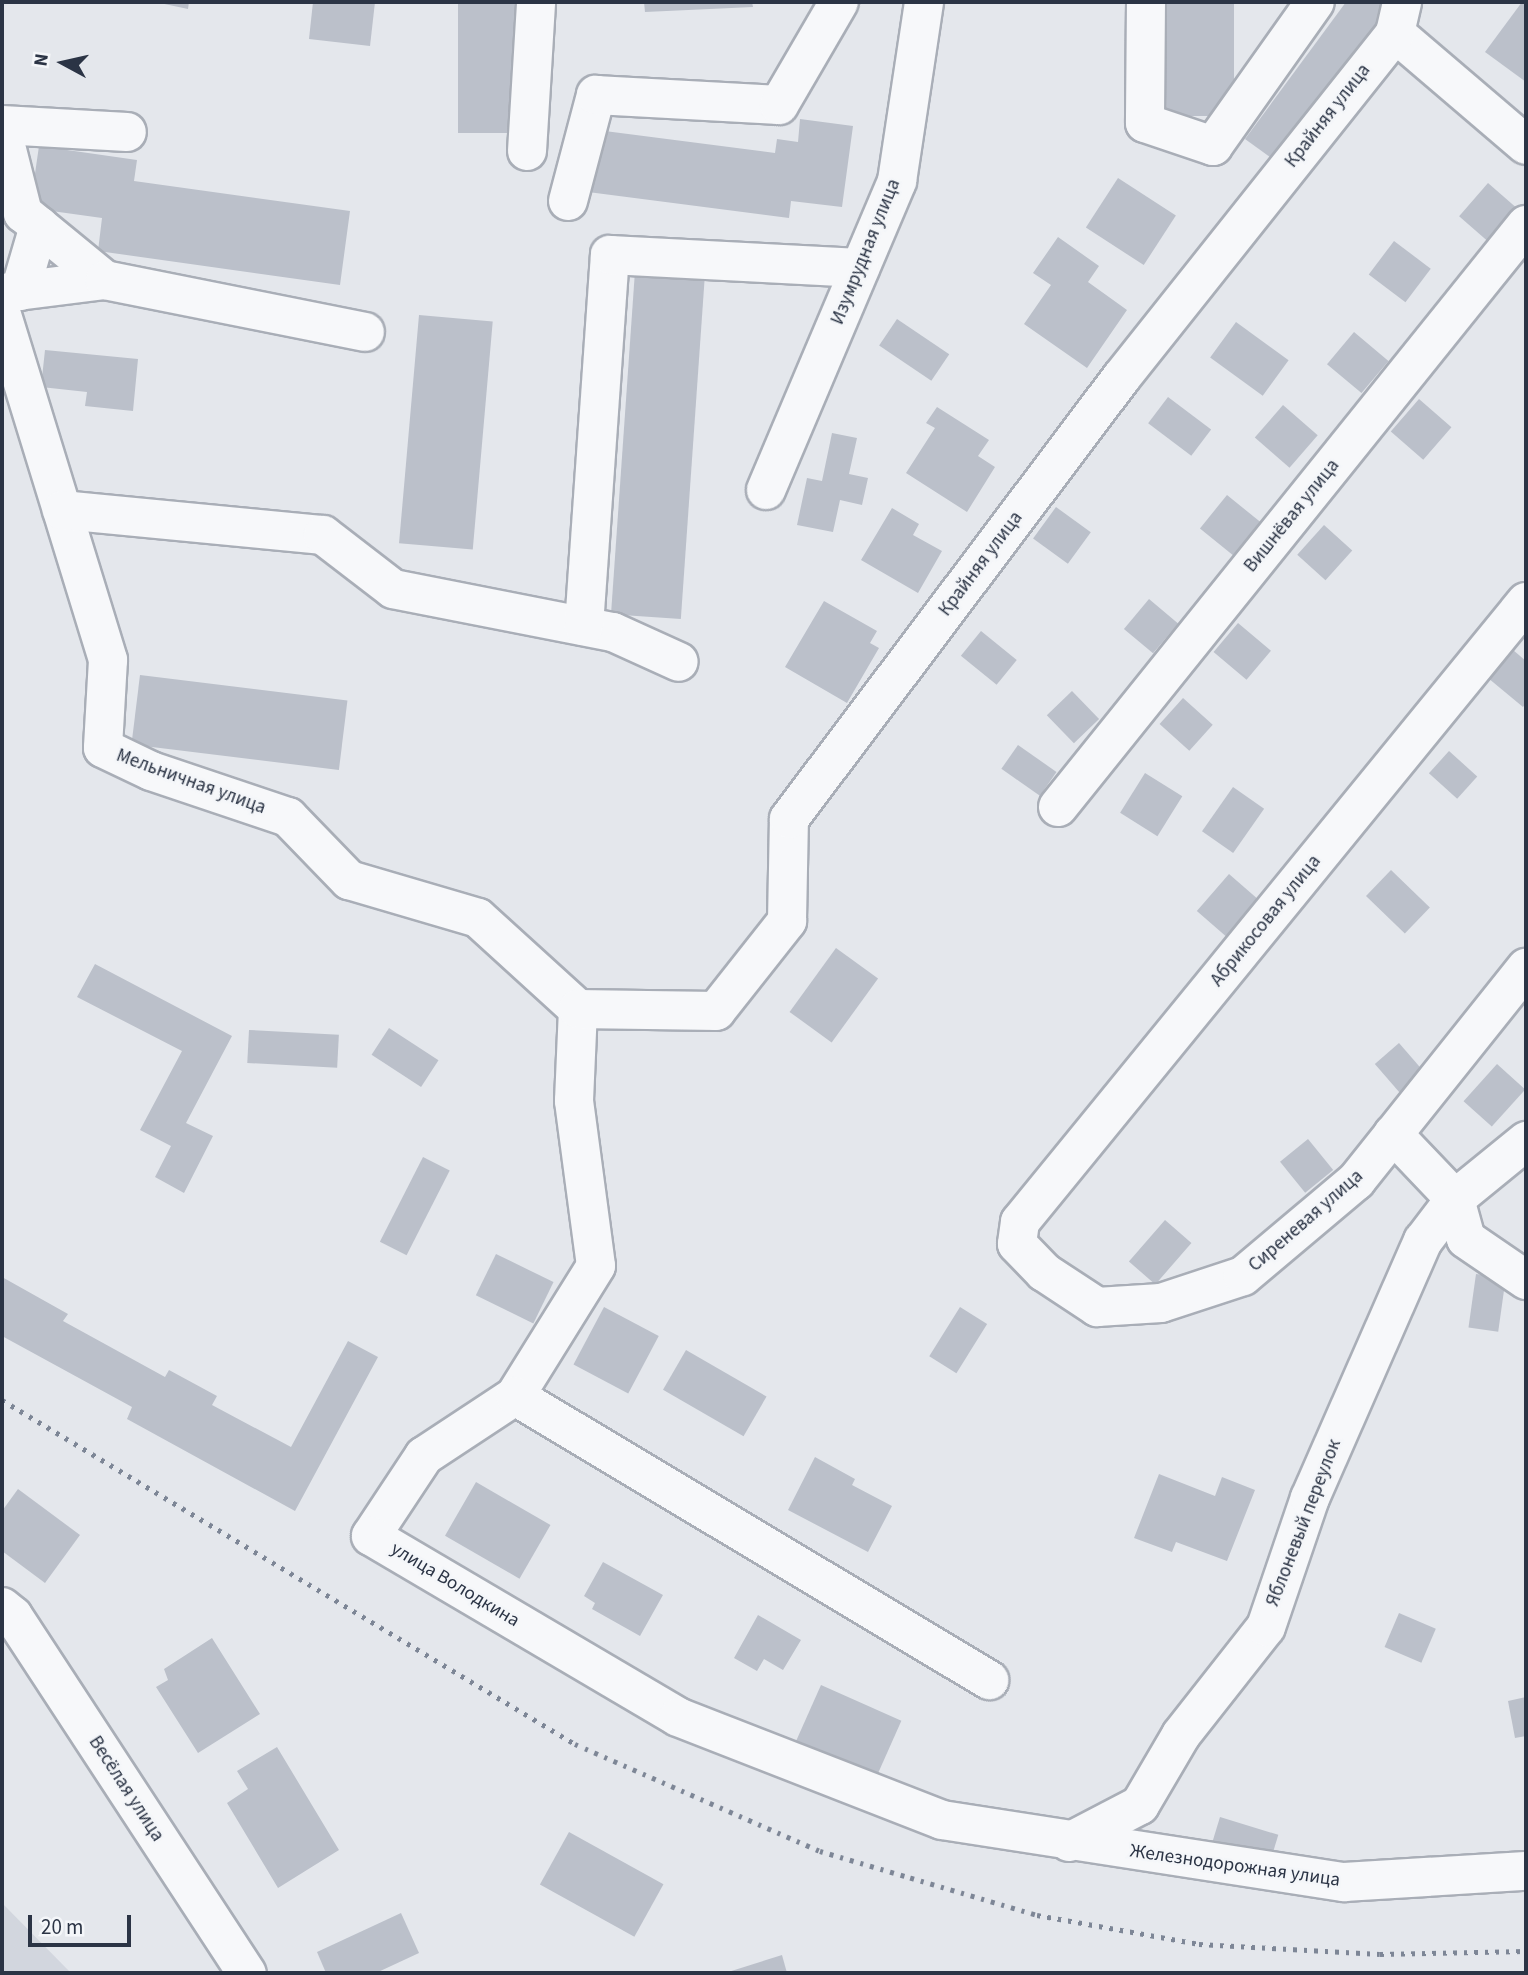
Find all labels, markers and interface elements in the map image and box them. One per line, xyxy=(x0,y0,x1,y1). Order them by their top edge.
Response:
north arrow xyxy=(28,28,98,98)
text: N xyxy=(27,52,56,68)
street label: Крайняя улица xyxy=(1280,60,1376,172)
street label: Изумрудная улица xyxy=(826,176,906,328)
street label: Вишнёвая улица xyxy=(1239,455,1345,577)
street label: Крайняя улица xyxy=(934,507,1028,621)
street label: Мельничная улица xyxy=(113,744,269,820)
street label: Абрикосовая улица xyxy=(1206,851,1326,991)
street label: Сиреневая улица xyxy=(1244,1165,1368,1277)
street label: Яблоневый переулок xyxy=(1262,1436,1346,1610)
street label: улица Володкина xyxy=(387,1538,523,1632)
street label: Весёлая улица xyxy=(83,1732,169,1846)
street label: Железнодорожная улица xyxy=(1128,1840,1342,1892)
scale bar xyxy=(32,1902,135,1946)
text: 20 m xyxy=(41,1912,83,1942)

